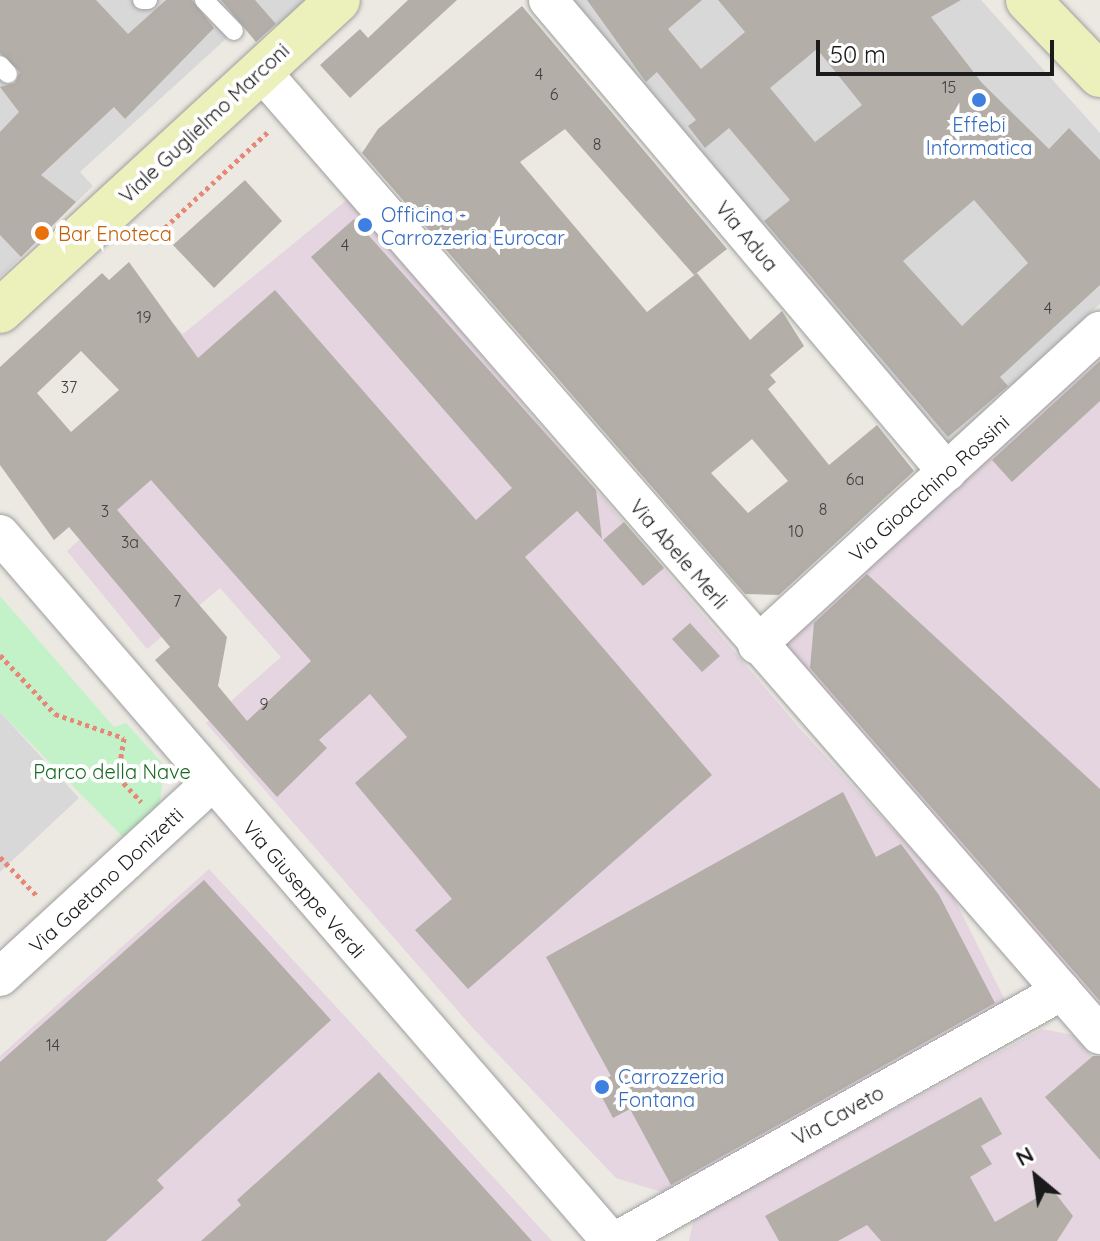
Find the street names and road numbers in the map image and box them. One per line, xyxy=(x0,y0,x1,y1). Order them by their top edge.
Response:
street label: Viale Guglielmo Marconi xyxy=(114,38,294,208)
street label: Via Adua xyxy=(711,196,783,276)
street label: Via Gioacchino Rossini xyxy=(844,410,1014,566)
street label: Via Abele Merli xyxy=(625,494,733,614)
street label: Via Gaetano Donizetti xyxy=(24,802,188,958)
street label: Via Giuseppe Verdi xyxy=(238,815,370,963)
street label: Via Caveto xyxy=(788,1080,888,1150)

